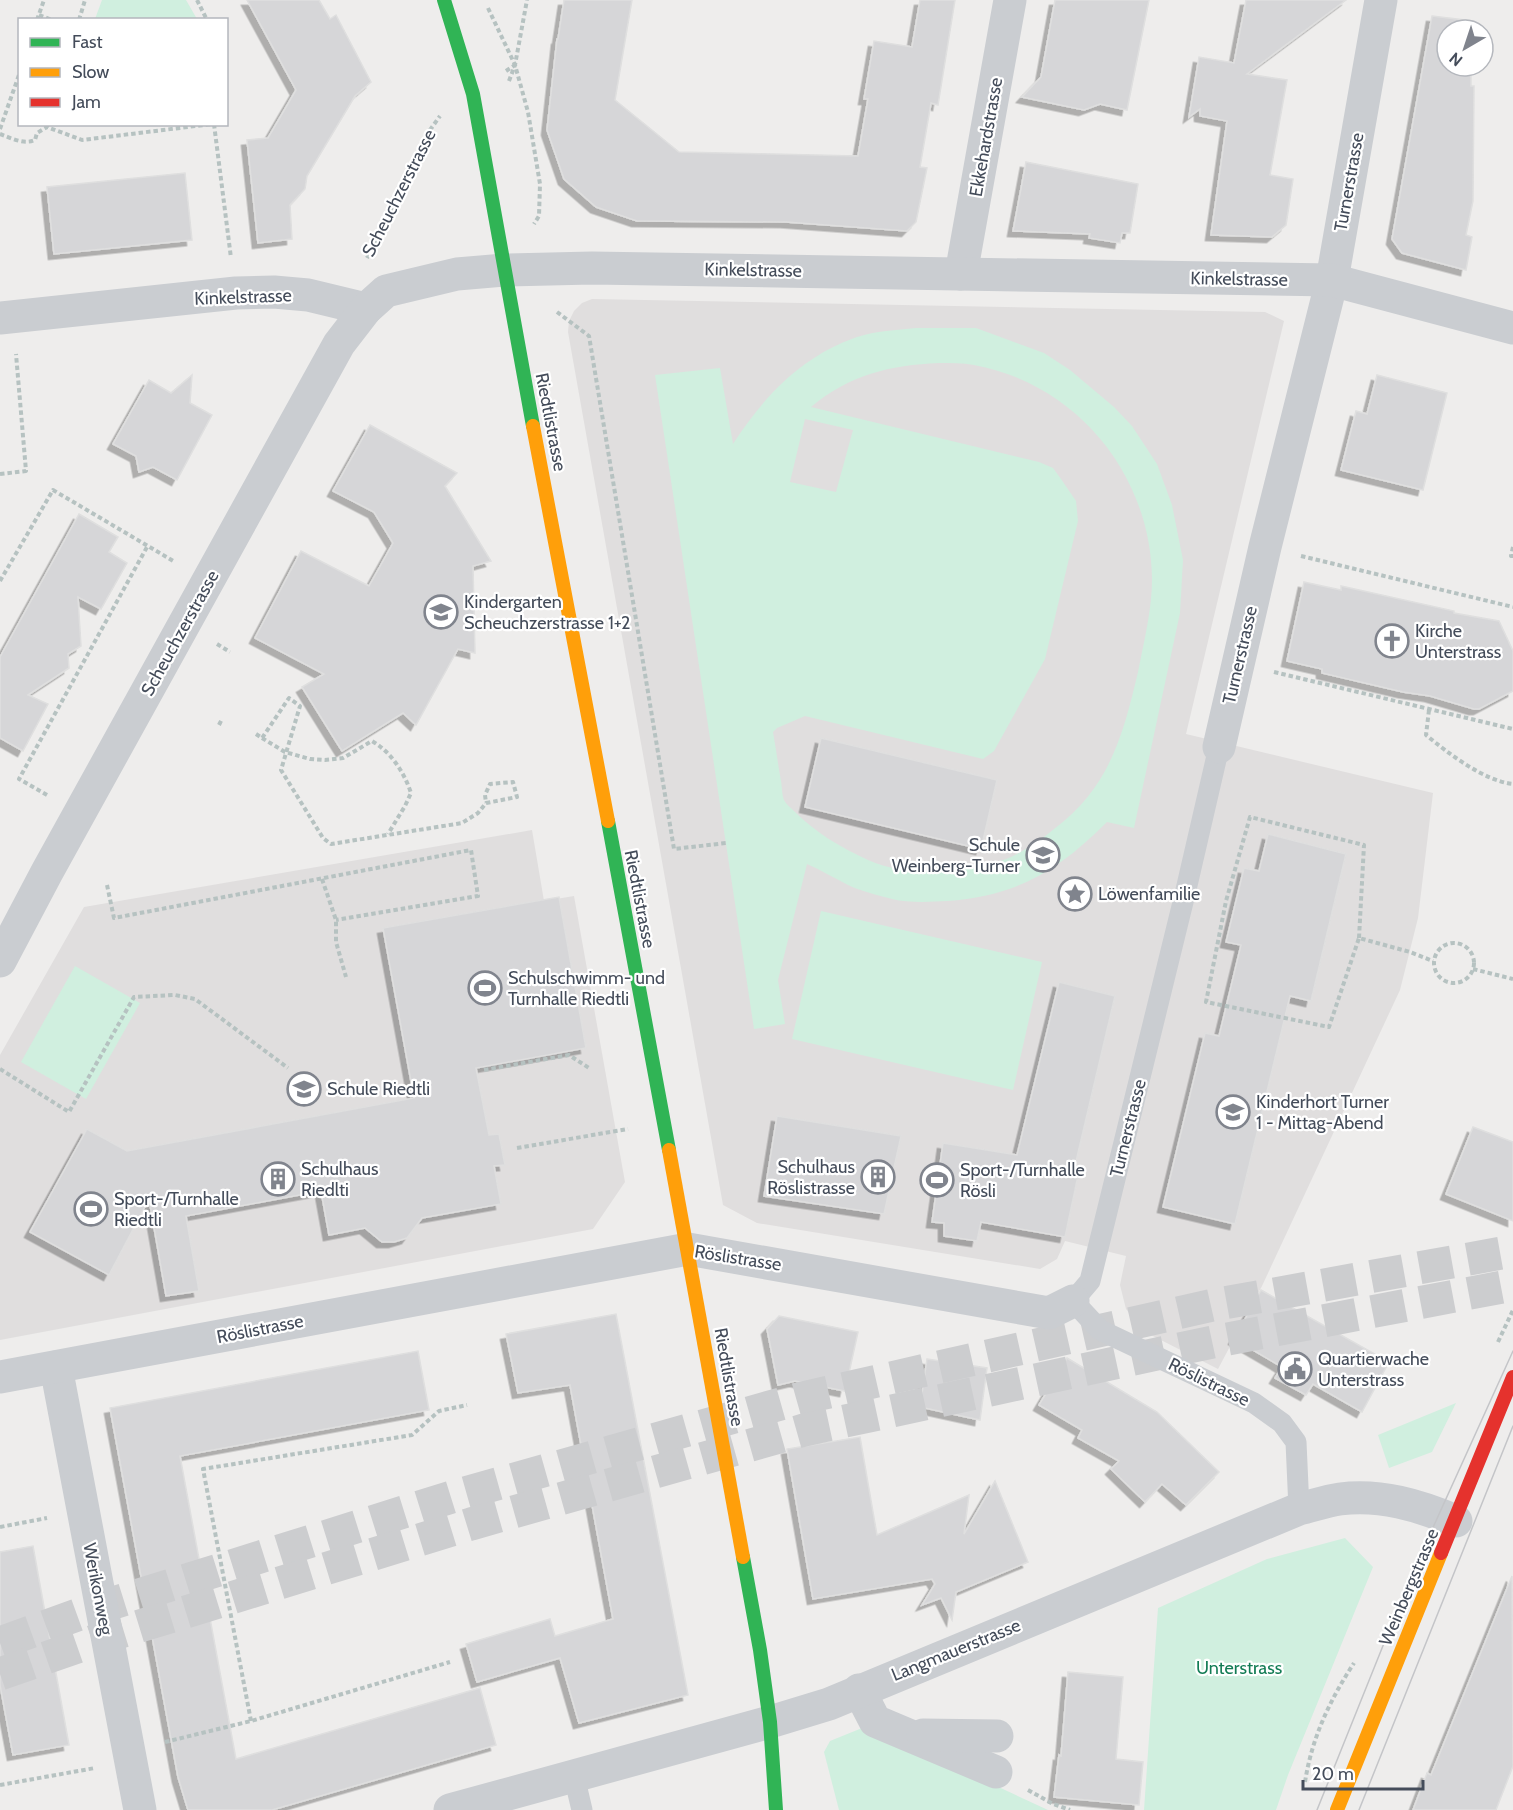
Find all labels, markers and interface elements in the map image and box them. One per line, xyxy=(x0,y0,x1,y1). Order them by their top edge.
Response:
legend xyxy=(18,18,228,126)
north arrow xyxy=(1435,18,1495,78)
text: Fast xyxy=(72,31,103,53)
text: N xyxy=(1446,48,1466,70)
text: Slow xyxy=(72,61,109,83)
street label: Ekkehardstrasse xyxy=(965,76,1007,198)
text: Jam xyxy=(71,91,101,113)
street label: Scheuchzerstrasse xyxy=(357,126,441,260)
street label: Turnerstrasse xyxy=(1329,131,1369,233)
street label: Kinkelstrasse xyxy=(704,258,802,282)
street label: Kinkelstrasse xyxy=(1190,267,1288,291)
street label: Kinkelstrasse xyxy=(194,284,292,310)
street label: Riedtlistrasse xyxy=(531,371,571,473)
street label: Scheuchzerstrasse xyxy=(136,566,224,700)
place label: Kindergarten Scheuchzerstrasse 1+2 xyxy=(464,591,631,634)
school or university icon: Kindergarten Scheuchzerstrasse 1+2 xyxy=(423,594,459,630)
street label: Turnerstrasse xyxy=(1218,604,1262,706)
place label: Kirche Unterstrass xyxy=(1415,620,1501,663)
church icon: Kirche Unterstrass xyxy=(1374,623,1410,659)
place label: Schule Weinberg-Turner xyxy=(892,834,1020,877)
school or university icon: Schule Weinberg-Turner xyxy=(1025,837,1061,873)
street label: Riedtlistrasse xyxy=(620,848,660,950)
place icon: Löwenfamilie xyxy=(1057,876,1093,912)
place label: Löwenfamilie xyxy=(1098,883,1200,905)
place label: Schulschwimm- und Turnhalle Riedtli xyxy=(508,967,665,1010)
sports icon: Schulschwimm- und Turnhalle Riedtli xyxy=(467,970,503,1006)
school or university icon: Schule Riedtli xyxy=(286,1071,322,1107)
street label: Turnerstrasse xyxy=(1105,1077,1151,1179)
place label: Schule Riedtli xyxy=(327,1078,430,1100)
place label: Kinderhort Turner 1 - Mittag-Abend xyxy=(1256,1091,1389,1134)
school or university icon: Kinderhort Turner 1 - Mittag-Abend xyxy=(1215,1094,1251,1130)
place label: Schulhaus Röslistrasse xyxy=(767,1156,855,1199)
place label: Schulhaus Riedlti xyxy=(301,1158,378,1201)
building icon: Schulhaus Röslistrasse xyxy=(860,1159,896,1195)
place label: Sport-/Turnhalle Rösli xyxy=(960,1159,1085,1202)
building icon: Schulhaus Riedlti xyxy=(260,1161,296,1197)
sports icon: Sport-/Turnhalle Rösli xyxy=(919,1162,955,1198)
place label: Sport-/Turnhalle Riedtli xyxy=(114,1188,239,1231)
sports icon: Sport-/Turnhalle Riedtli xyxy=(73,1191,109,1227)
street label: Röslistrasse xyxy=(693,1240,783,1276)
street label: Röslistrasse xyxy=(215,1310,305,1348)
street label: Riedtlistrasse xyxy=(710,1326,748,1428)
place label: Quartierwache Unterstrass xyxy=(1318,1348,1429,1391)
public building icon: Quartierwache Unterstrass xyxy=(1277,1351,1313,1387)
street label: Röslistrasse xyxy=(1165,1353,1253,1411)
street label: Weinbergstrasse xyxy=(1374,1525,1444,1649)
street label: Werikonweg xyxy=(78,1541,118,1638)
street label: Langmauerstrasse xyxy=(888,1614,1024,1686)
park label: Unterstrass xyxy=(1196,1657,1282,1679)
scale bar xyxy=(1303,1753,1423,1791)
text: 20 m xyxy=(1312,1763,1354,1785)

